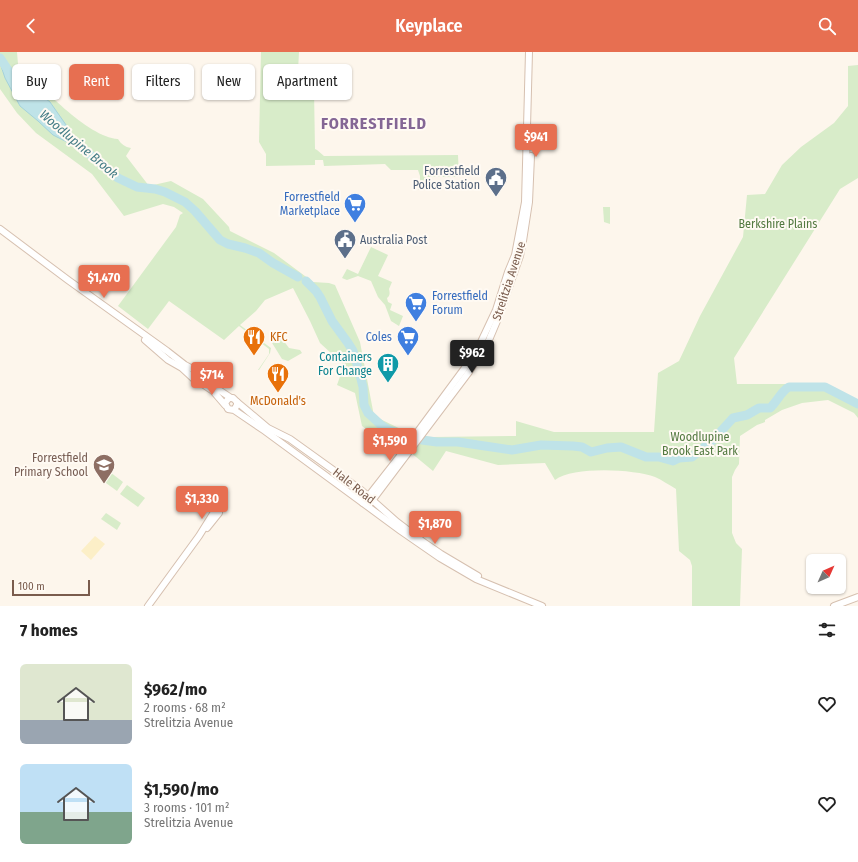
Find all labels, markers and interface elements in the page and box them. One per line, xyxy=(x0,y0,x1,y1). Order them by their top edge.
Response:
icon: back xyxy=(20,15,42,37)
text: Keyplace xyxy=(395,15,463,37)
icon: search xyxy=(816,15,838,37)
chip: Buy xyxy=(12,64,61,100)
chip: Rent xyxy=(69,64,124,100)
chip: Filters xyxy=(132,64,194,100)
chip: New xyxy=(202,64,255,100)
chip: Apartment xyxy=(263,64,352,100)
water label: Woodlupine Brook xyxy=(37,107,122,181)
district label: FORRESTFIELD xyxy=(321,114,427,133)
pin: $941 xyxy=(512,124,560,158)
text: $941 xyxy=(524,129,548,144)
place label: Forrestfield Police Station xyxy=(413,164,480,192)
public building icon: Forrestfield Police Station xyxy=(483,165,509,198)
place label: Forrestfield Marketplace xyxy=(280,190,340,218)
supermarket icon: Forrestfield Marketplace xyxy=(342,191,368,224)
park label: Berkshire Plains xyxy=(739,217,817,231)
public building icon: Australia Post xyxy=(332,227,358,260)
place label: Australia Post xyxy=(360,233,427,247)
street label: Strelitzia Avenue xyxy=(490,240,528,322)
pin: $1,470 xyxy=(71,265,137,299)
text: $1,470 xyxy=(87,270,121,285)
place label: Forrestfield Forum xyxy=(432,289,488,317)
supermarket icon: Forrestfield Forum xyxy=(403,290,429,323)
restaurant icon: KFC xyxy=(241,324,267,357)
supermarket icon: Coles xyxy=(395,324,421,357)
place label: KFC xyxy=(270,330,288,344)
place label: Coles xyxy=(366,330,392,344)
pin: $962 xyxy=(448,340,496,374)
text: $962 xyxy=(459,345,485,360)
place label: Containers For Change xyxy=(318,350,372,378)
building icon: Containers For Change xyxy=(375,351,401,384)
restaurant icon: McDonald's xyxy=(265,361,291,394)
pin: $714 xyxy=(188,362,236,396)
text: $714 xyxy=(200,367,224,382)
place label: McDonald's xyxy=(250,394,306,408)
pin: $1,590 xyxy=(357,428,423,462)
park label: Woodlupine Brook East Park xyxy=(662,430,738,458)
text: $1,590 xyxy=(373,433,407,448)
place label: Forrestfield Primary School xyxy=(14,451,88,479)
school or university icon: Forrestfield Primary School xyxy=(91,452,117,485)
street label: Hale Road xyxy=(330,465,378,507)
pin: $1,330 xyxy=(169,486,235,520)
text: $1,330 xyxy=(185,491,219,506)
pin: $1,870 xyxy=(402,511,468,545)
text: $1,870 xyxy=(418,516,452,531)
north arrow xyxy=(806,554,846,594)
map controls xyxy=(806,554,846,594)
scale bar xyxy=(12,578,90,597)
text: 100 m xyxy=(18,580,45,593)
icon: filters xyxy=(816,619,838,641)
text: 7 homes xyxy=(20,620,78,641)
text: $962/mo xyxy=(144,679,207,700)
icon: home xyxy=(52,680,100,728)
icon: heart xyxy=(816,693,838,715)
text: 2 rooms · 68 m² xyxy=(144,700,226,715)
text: Strelitzia Avenue xyxy=(144,715,233,730)
text: $1,590/mo xyxy=(144,779,219,800)
icon: home xyxy=(52,780,100,828)
icon: heart xyxy=(816,793,838,815)
text: 3 rooms · 101 m² xyxy=(144,800,229,815)
text: Strelitzia Avenue xyxy=(144,815,233,830)

